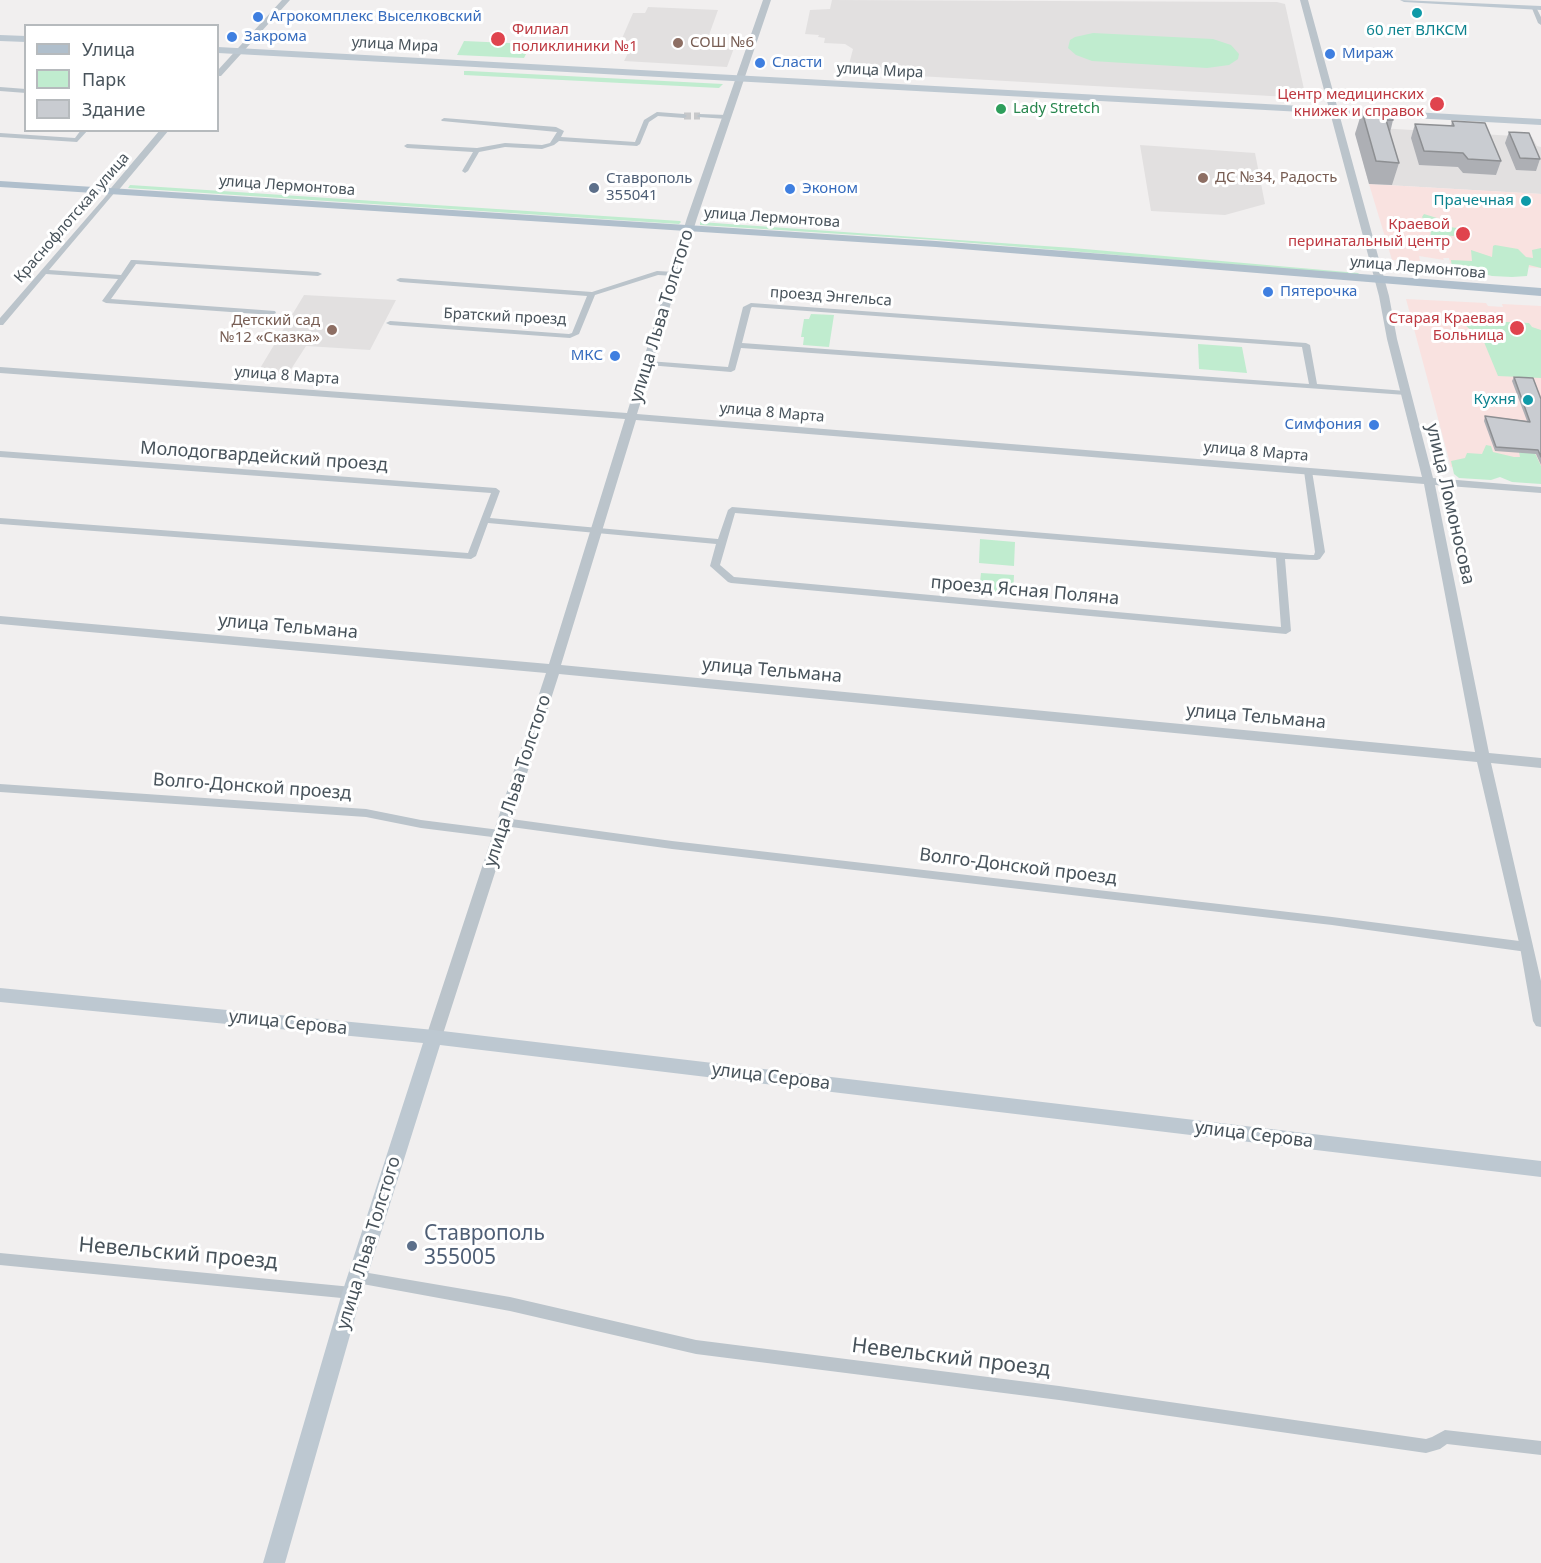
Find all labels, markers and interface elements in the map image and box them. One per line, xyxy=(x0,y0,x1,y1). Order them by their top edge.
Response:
marker: 60 лет ВЛКСМ xyxy=(1410,6,1424,20)
place label: Агрокомплекс Выселковский xyxy=(270,8,482,26)
marker: Агрокомплекс Выселковский xyxy=(251,10,265,24)
place label: Филиал поликлиники №1 xyxy=(512,21,638,56)
place label: 60 лет ВЛКСМ xyxy=(1366,22,1468,40)
legend xyxy=(24,24,219,132)
place label: Закрома xyxy=(244,28,307,46)
marker: Закрома xyxy=(225,30,239,44)
marker: Филиал поликлиники №1 xyxy=(489,30,507,48)
street label: улица Мира xyxy=(351,34,439,56)
place label: СОШ №6 xyxy=(690,34,754,52)
marker: СОШ №6 xyxy=(671,36,685,50)
text: Улица xyxy=(82,37,135,61)
place label: Мираж xyxy=(1342,45,1393,63)
marker: Мираж xyxy=(1323,47,1337,61)
place label: Сласти xyxy=(772,54,822,72)
marker: Сласти xyxy=(753,56,767,70)
street label: улица Мира xyxy=(836,60,924,82)
text: Парк xyxy=(82,67,126,91)
place label: Центр медицинских книжек и справок xyxy=(1277,86,1424,121)
marker: Центр медицинских книжек и справок xyxy=(1428,95,1446,113)
text: Здание xyxy=(82,97,145,121)
place label: Lady Stretch xyxy=(1013,100,1100,118)
marker: Lady Stretch xyxy=(994,102,1008,116)
street label: Краснофлотская улица xyxy=(11,149,133,287)
place label: ДС №34, Радость xyxy=(1215,169,1337,187)
place label: Ставрополь 355041 xyxy=(606,170,692,205)
marker: ДС №34, Радость xyxy=(1196,171,1210,185)
street label: улица Лермонтова xyxy=(218,172,356,200)
place label: Эконом xyxy=(802,180,858,198)
marker: Ставрополь 355041 xyxy=(587,181,601,195)
marker: Эконом xyxy=(783,182,797,196)
place label: Прачечная xyxy=(1434,192,1514,210)
marker: Прачечная xyxy=(1519,194,1533,208)
street label: улица Лермонтова xyxy=(703,204,841,232)
place label: Краевой перинатальный центр xyxy=(1288,216,1450,251)
marker: Краевой перинатальный центр xyxy=(1454,225,1472,243)
street label: улица Льва Толстого xyxy=(625,227,699,405)
street label: улица Лермонтова xyxy=(1349,253,1487,283)
place label: Пятерочка xyxy=(1280,283,1357,301)
street label: проезд Энгельса xyxy=(770,284,892,310)
marker: Пятерочка xyxy=(1261,285,1275,299)
street label: Братский проезд xyxy=(443,305,567,329)
place label: Старая Краевая Больница xyxy=(1389,310,1504,345)
place label: Детский сад №12 «Сказка» xyxy=(219,312,320,347)
marker: Старая Краевая Больница xyxy=(1508,319,1526,337)
marker: Детский сад №12 «Сказка» xyxy=(325,323,339,337)
place label: МКС xyxy=(571,347,603,365)
marker: МКС xyxy=(608,349,622,363)
street label: улица 8 Марта xyxy=(234,363,340,389)
place label: Кухня xyxy=(1474,391,1516,409)
marker: Кухня xyxy=(1521,393,1535,407)
street label: улица 8 Марта xyxy=(719,399,825,427)
place label: Симфония xyxy=(1284,416,1362,434)
marker: Симфония xyxy=(1367,418,1381,432)
street label: улица Ломоносова xyxy=(1421,421,1479,587)
street label: Молодогвардейский проезд xyxy=(139,438,389,476)
street label: улица 8 Марта xyxy=(1203,438,1309,466)
street label: проезд Ясная Поляна xyxy=(930,572,1120,610)
street label: улица Тельмана xyxy=(217,610,359,644)
street label: улица Тельмана xyxy=(701,654,843,688)
street label: улица Льва Толстого xyxy=(480,692,556,870)
street label: улица Тельмана xyxy=(1185,700,1327,734)
street label: Волго-Донской проезд xyxy=(152,769,352,805)
street label: Волго-Донской проезд xyxy=(918,844,1118,890)
street label: улица Серова xyxy=(228,1006,348,1040)
street label: улица Серова xyxy=(711,1059,831,1095)
street label: улица Серова xyxy=(1194,1117,1314,1153)
street label: улица Льва Толстого xyxy=(332,1154,406,1332)
place label: Ставрополь 355005 xyxy=(424,1221,545,1271)
street label: Невельский проезд xyxy=(77,1233,279,1275)
marker: Ставрополь 355005 xyxy=(405,1239,419,1253)
street label: Невельский проезд xyxy=(850,1333,1052,1383)

